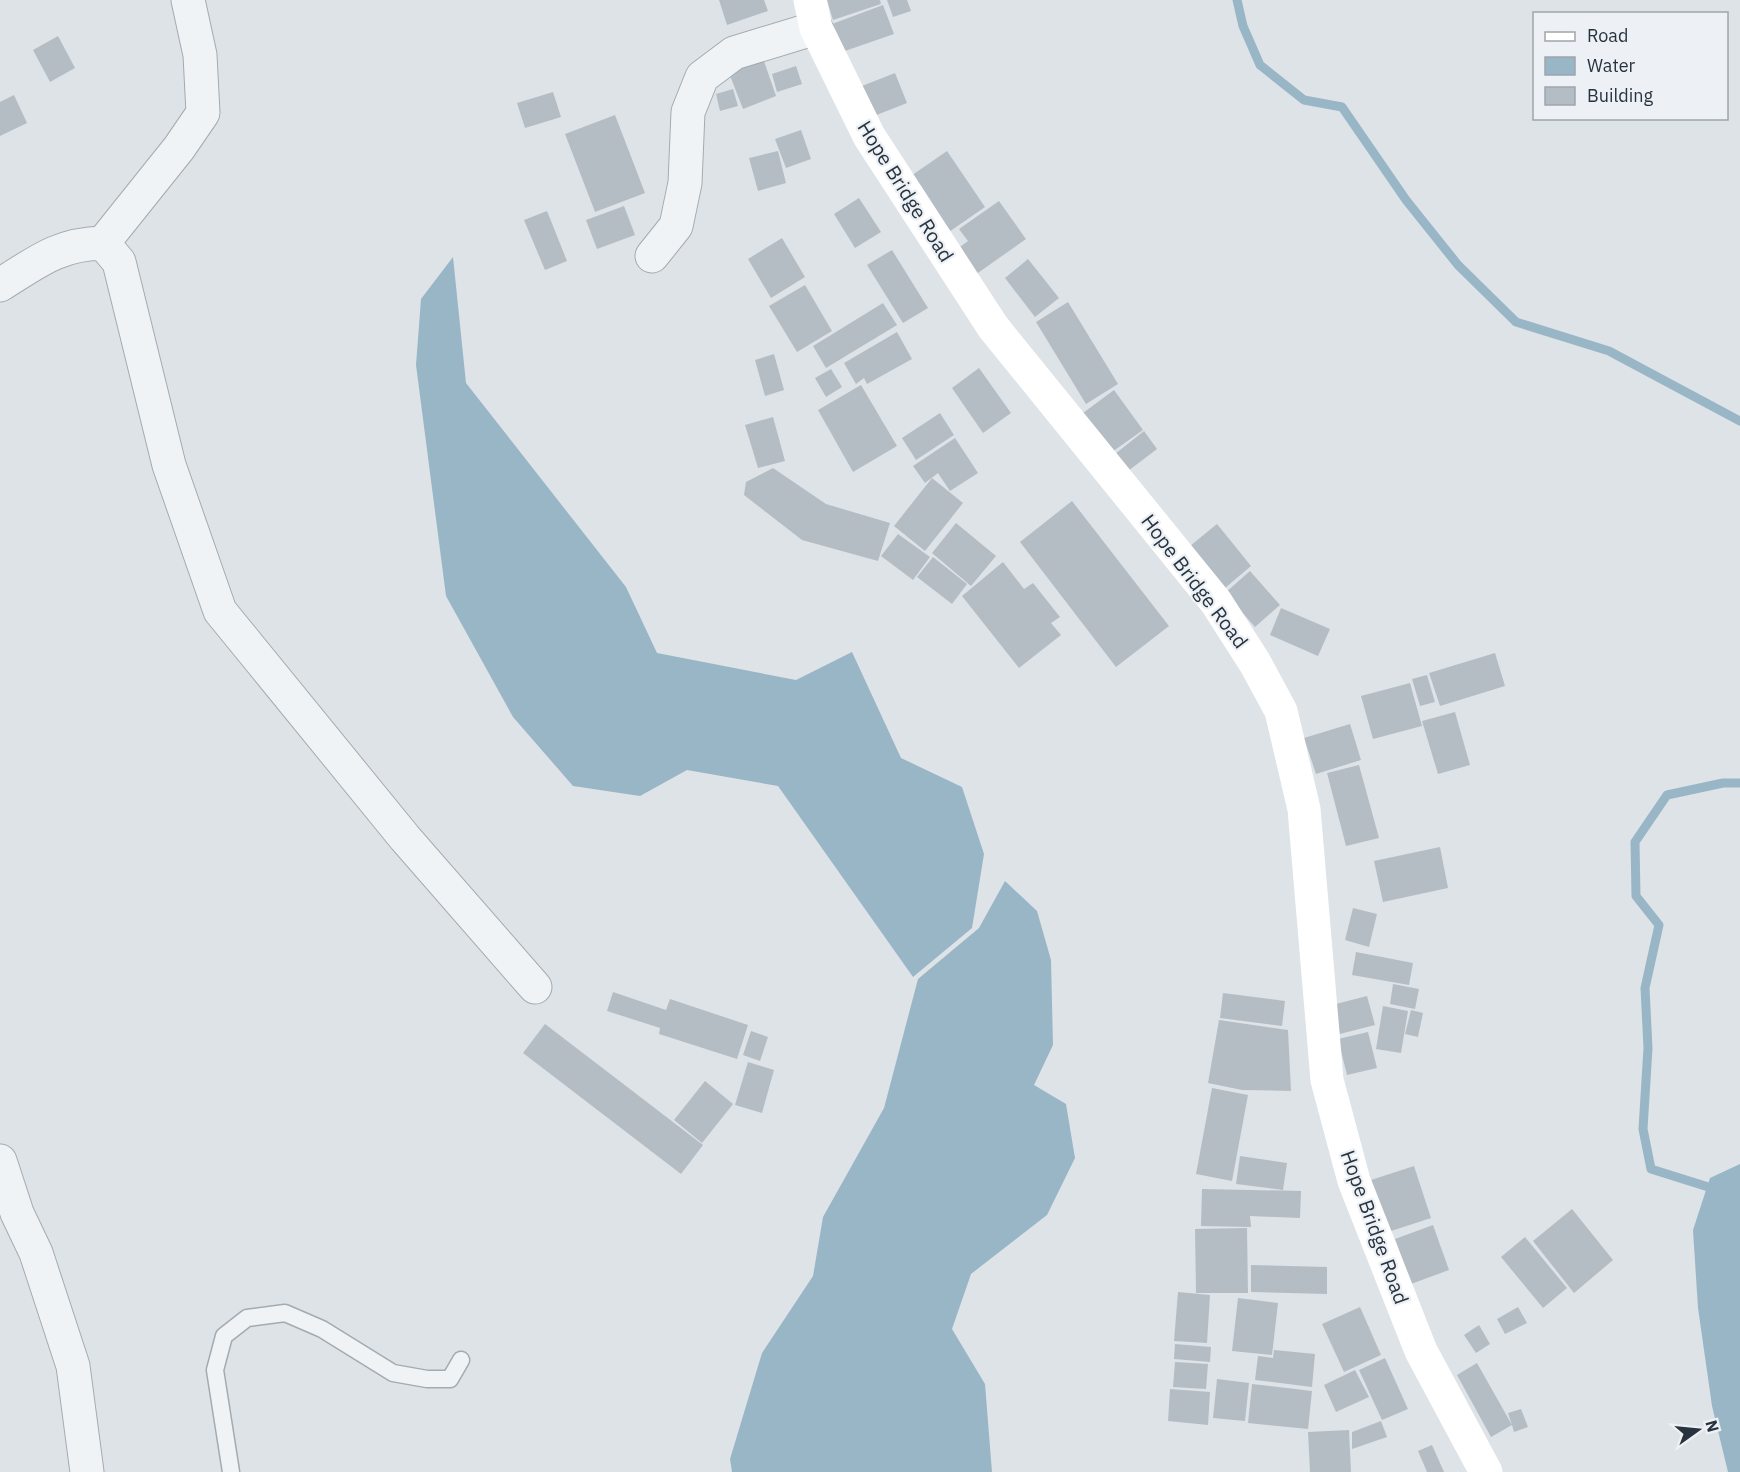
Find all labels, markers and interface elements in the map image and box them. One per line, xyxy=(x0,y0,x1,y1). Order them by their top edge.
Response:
legend xyxy=(1533,12,1728,120)
text: Road xyxy=(1587,24,1628,47)
text: Water xyxy=(1587,54,1636,77)
text: Building xyxy=(1587,84,1654,107)
street label: Hope Bridge Road xyxy=(852,115,960,267)
street label: Hope Bridge Road xyxy=(1136,508,1254,654)
street label: Hope Bridge Road xyxy=(1335,1146,1415,1308)
north arrow xyxy=(1668,1400,1728,1460)
text: N xyxy=(1701,1418,1724,1434)

